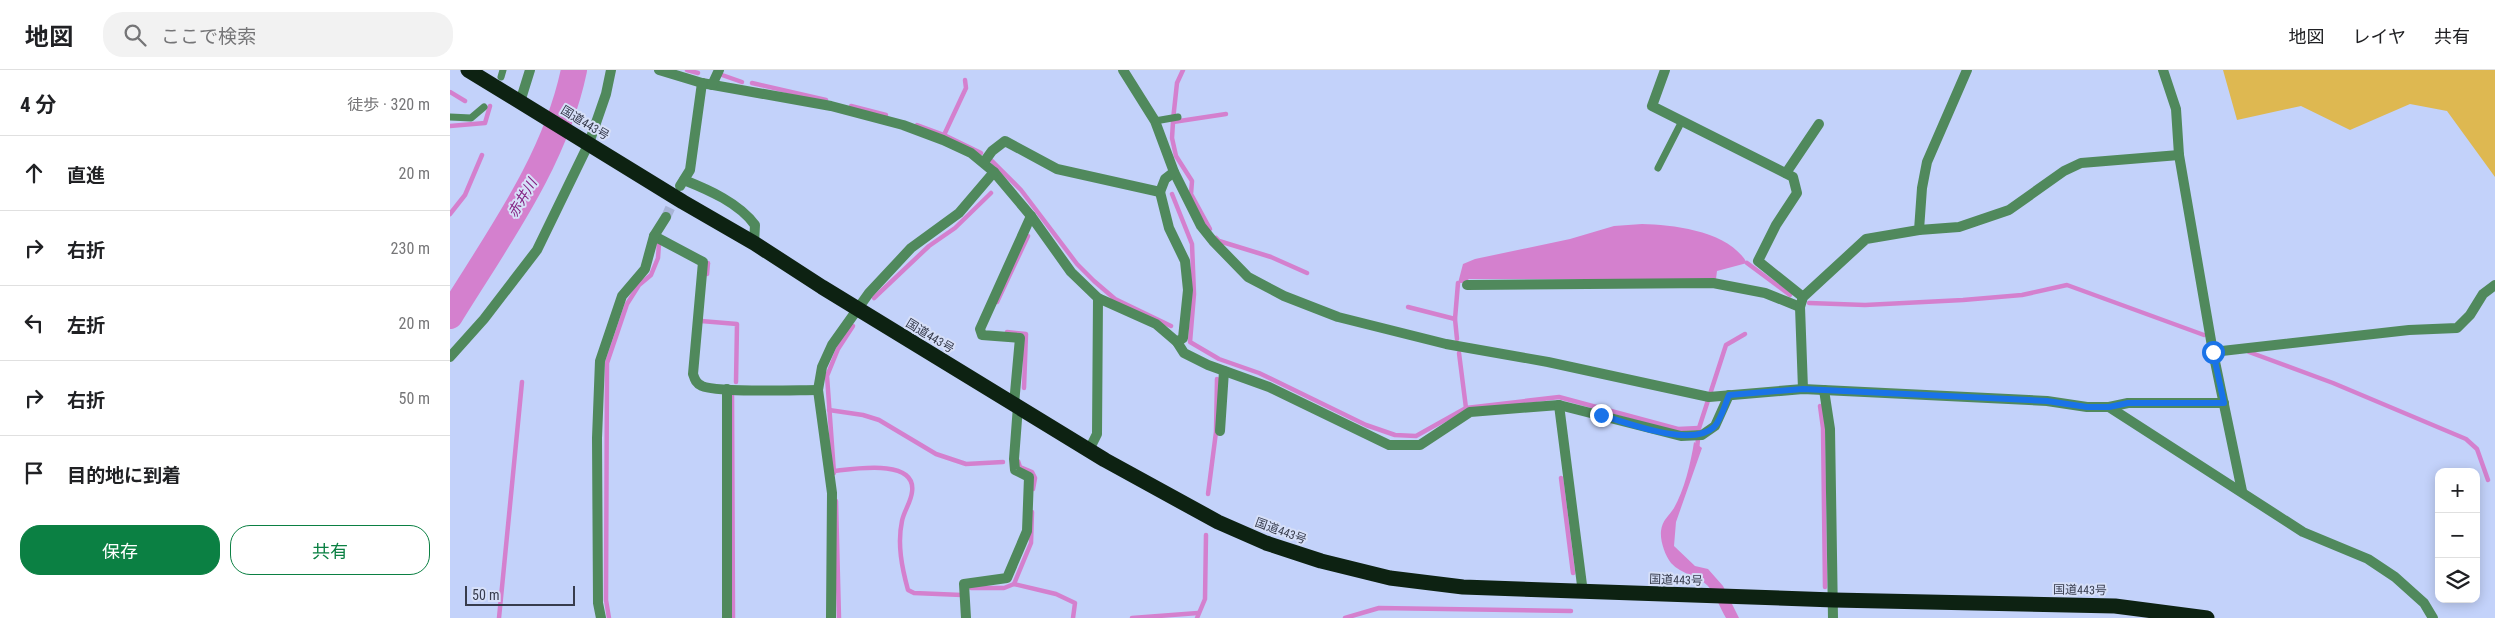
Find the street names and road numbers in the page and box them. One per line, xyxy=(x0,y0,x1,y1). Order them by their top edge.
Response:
street label: 国道443号 xyxy=(558,103,612,143)
street label: 国道443号 xyxy=(903,316,957,356)
street label: 国道443号 xyxy=(1253,515,1309,547)
street label: 国道443号 xyxy=(1649,572,1703,588)
street label: 国道443号 xyxy=(2053,583,2107,597)

